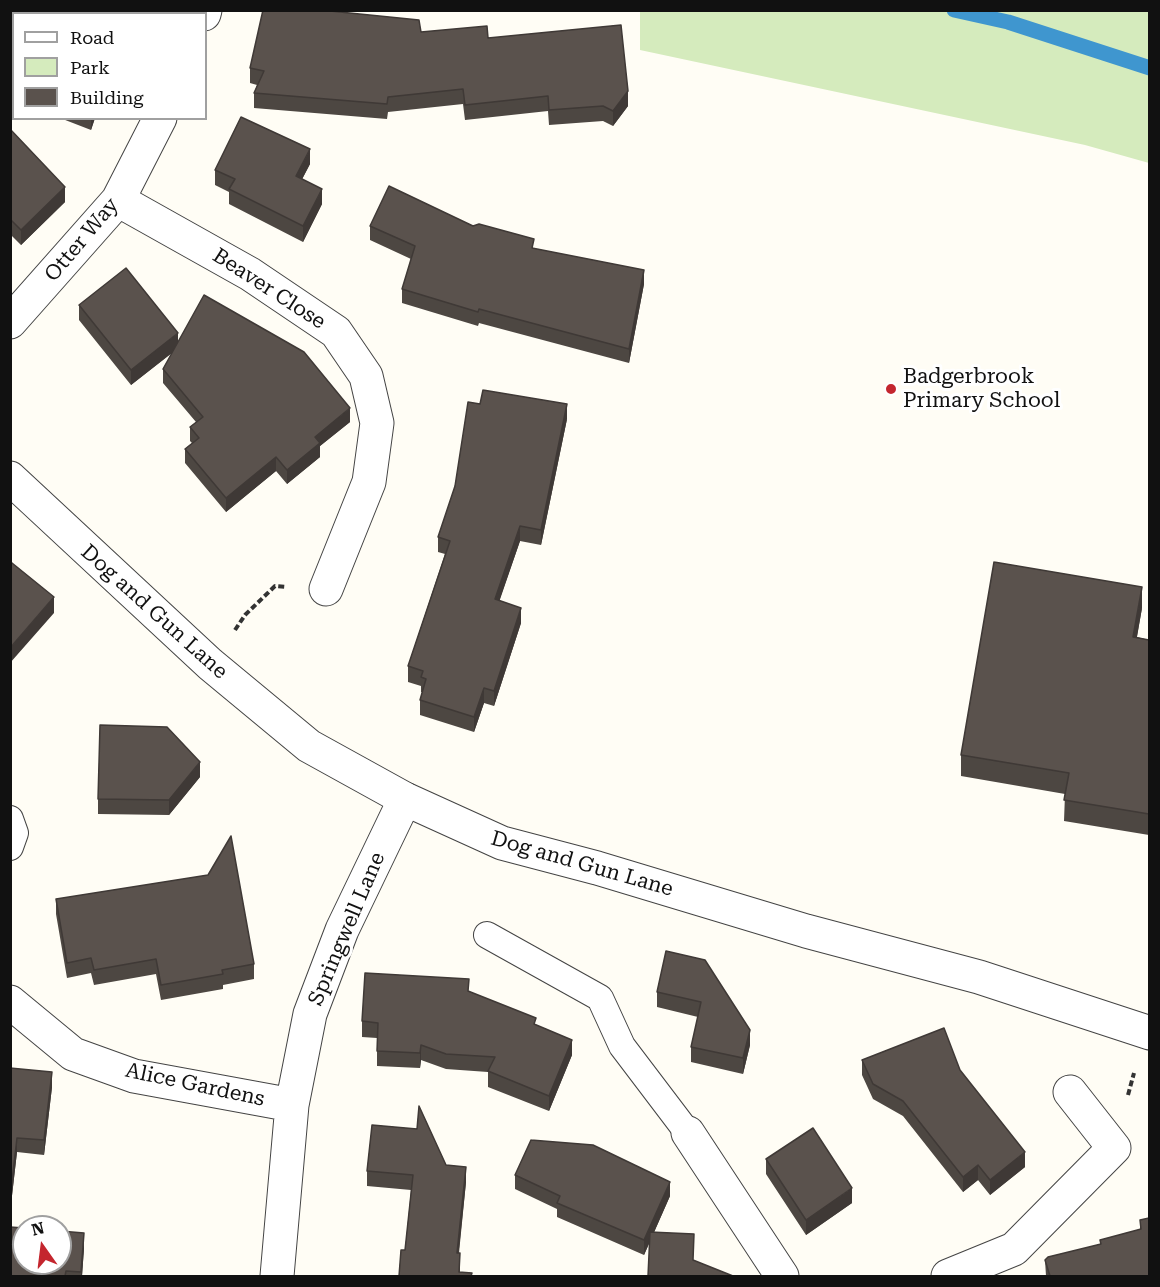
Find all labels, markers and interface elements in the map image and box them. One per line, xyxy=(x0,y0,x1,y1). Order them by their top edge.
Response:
legend xyxy=(12,12,207,120)
text: Road xyxy=(70,27,114,48)
text: Park xyxy=(70,57,110,78)
text: Building xyxy=(70,87,144,108)
street label: Otter Way xyxy=(40,193,124,287)
street label: Beaver Close xyxy=(208,243,330,335)
place label: Badgerbrook Primary School xyxy=(903,364,1060,414)
marker: Badgerbrook Primary School xyxy=(884,382,898,396)
street label: Dog and Gun Lane xyxy=(76,540,232,684)
street label: Dog and Gun Lane xyxy=(488,826,676,902)
street label: Springwell Lane xyxy=(303,849,391,1009)
street label: Alice Gardens xyxy=(123,1058,267,1112)
north arrow xyxy=(12,1215,72,1275)
text: N xyxy=(30,1218,46,1240)

